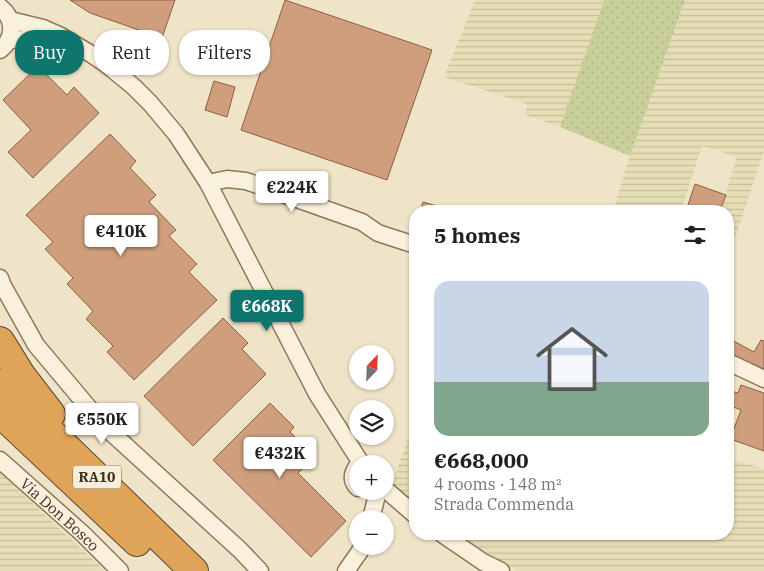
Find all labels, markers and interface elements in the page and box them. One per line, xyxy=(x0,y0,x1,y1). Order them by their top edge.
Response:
chip: Buy xyxy=(15,30,84,75)
chip: Rent xyxy=(94,30,169,75)
chip: Filters xyxy=(179,30,270,75)
pin: €224K xyxy=(257,170,327,213)
text: €224K xyxy=(266,177,318,197)
pin: €410K xyxy=(86,214,156,257)
text: €410K xyxy=(95,221,147,241)
text: 5 homes xyxy=(434,221,520,249)
icon: filters xyxy=(681,221,709,249)
pin: €668K xyxy=(232,290,302,332)
text: €668K xyxy=(241,296,293,316)
icon: home xyxy=(527,314,617,404)
north arrow xyxy=(349,345,394,390)
map controls xyxy=(349,345,394,555)
button: layers xyxy=(349,400,394,445)
pin: €550K xyxy=(67,402,137,445)
text: €550K xyxy=(76,409,128,429)
pin: €432K xyxy=(245,436,315,479)
text: €432K xyxy=(254,443,306,463)
text: €668,000 xyxy=(434,446,529,474)
button: + xyxy=(349,455,394,500)
road number: RA10 xyxy=(73,466,121,488)
street label: Via Don Bosco xyxy=(17,473,104,555)
text: 4 rooms · 148 m² xyxy=(434,474,562,494)
text: Strada Commenda xyxy=(434,494,574,514)
button: − xyxy=(349,510,394,555)

